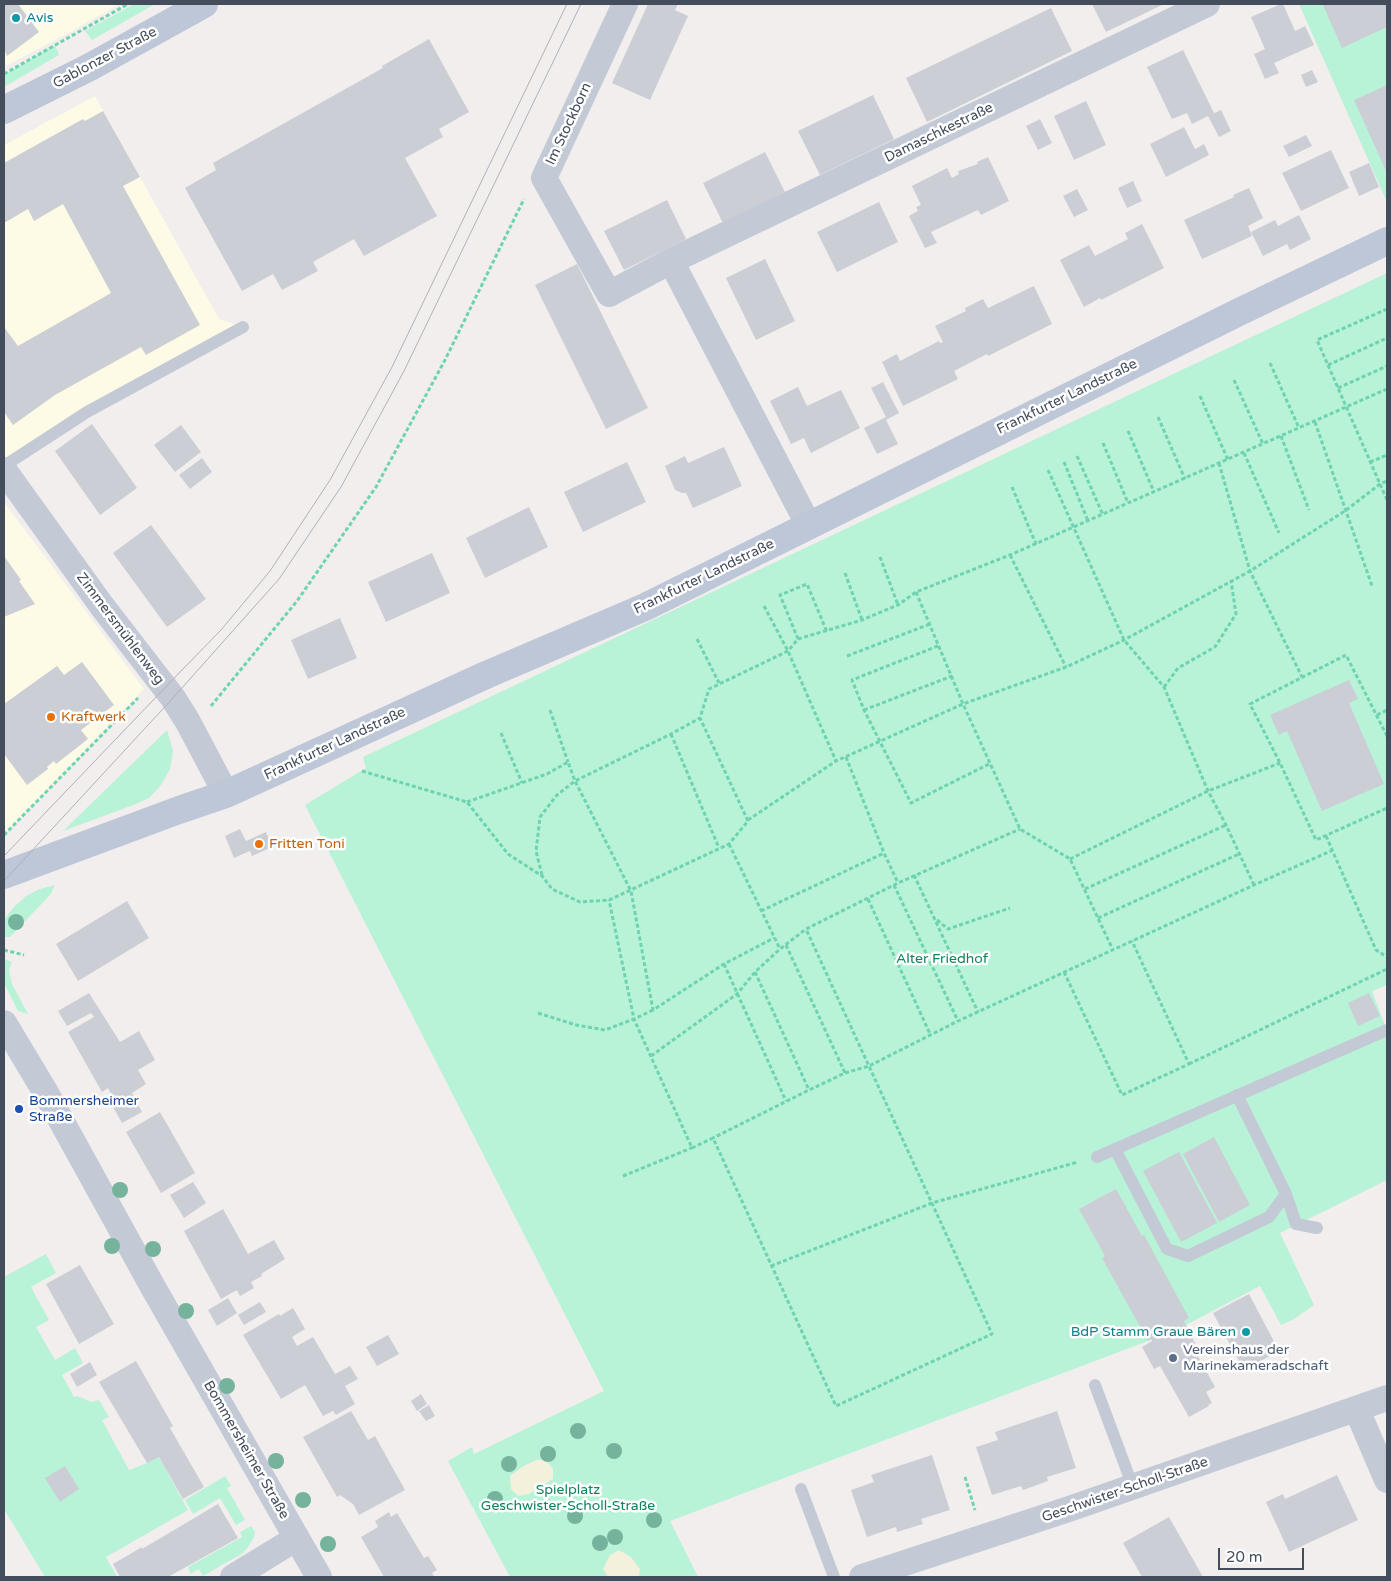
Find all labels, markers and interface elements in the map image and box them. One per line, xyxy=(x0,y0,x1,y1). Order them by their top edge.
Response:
place label: Avis xyxy=(26,10,54,26)
marker: Avis xyxy=(10,12,22,24)
street label: Gablonzer Straße xyxy=(50,24,160,92)
street label: Im Stockborn xyxy=(543,80,595,168)
street label: Damaschkestraße xyxy=(882,99,996,167)
street label: Frankfurter Landstraße xyxy=(994,356,1140,438)
street label: Frankfurter Landstraße xyxy=(631,536,777,618)
street label: Zimmersmühlenweg xyxy=(73,570,167,688)
street label: Frankfurter Landstraße xyxy=(262,704,408,784)
place label: Kraftwerk xyxy=(61,709,126,725)
marker: Kraftwerk xyxy=(45,711,57,723)
place label: Fritten Toni xyxy=(269,836,345,852)
marker: Fritten Toni xyxy=(253,838,265,850)
park label: Alter Friedhof xyxy=(896,951,988,967)
place label: Bommersheimer Straße xyxy=(29,1093,139,1126)
marker: Bommersheimer Straße xyxy=(13,1103,25,1115)
place label: BdP Stamm Graue Bären xyxy=(1071,1324,1236,1340)
marker: BdP Stamm Graue Bären xyxy=(1240,1326,1252,1338)
place label: Vereinshaus der Marinekameradschaft xyxy=(1183,1342,1329,1374)
marker: Vereinshaus der Marinekameradschaft xyxy=(1167,1352,1179,1364)
street label: Bommersheimer Straße xyxy=(200,1378,292,1522)
street label: Geschwister-Scholl-Straße xyxy=(1040,1454,1210,1526)
park label: Spielplatz Geschwister-Scholl-Straße xyxy=(481,1482,655,1514)
scale bar xyxy=(1221,1538,1307,1570)
text: 20 m xyxy=(1226,1548,1263,1566)

